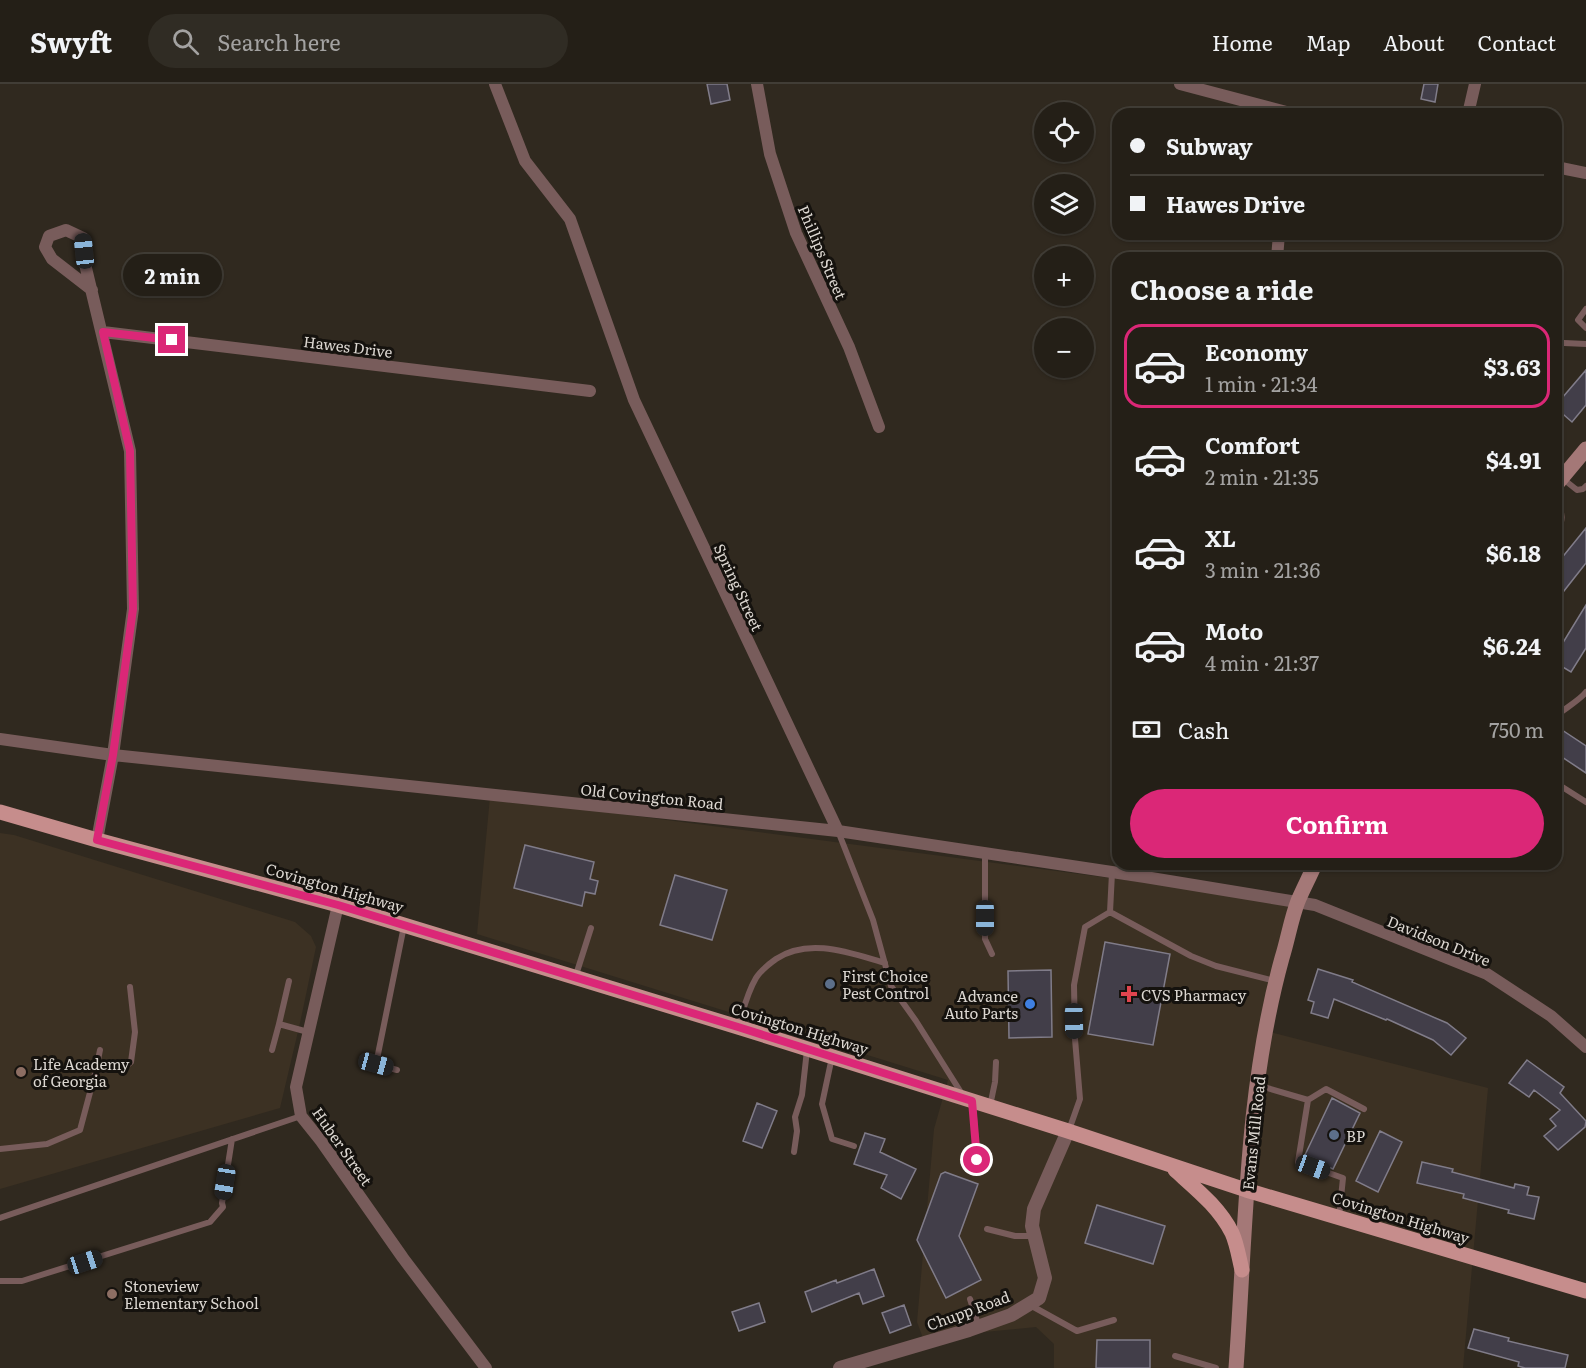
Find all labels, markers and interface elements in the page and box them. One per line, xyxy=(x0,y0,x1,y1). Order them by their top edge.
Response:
search box xyxy=(148,14,568,68)
text: Swyft xyxy=(30,20,112,62)
icon: search xyxy=(169,25,202,58)
text: Search here xyxy=(217,25,341,58)
text: Home xyxy=(1212,26,1273,57)
text: Map xyxy=(1306,26,1350,57)
text: About xyxy=(1383,26,1445,57)
text: Contact xyxy=(1478,26,1556,57)
map controls xyxy=(1034,102,1094,378)
button: locate xyxy=(1034,102,1094,162)
text: Subway xyxy=(1166,129,1252,162)
button: layers xyxy=(1034,174,1094,234)
text: Hawes Drive xyxy=(1166,187,1305,220)
street label: Phillips Street xyxy=(793,201,853,303)
car xyxy=(73,232,95,270)
button: + xyxy=(1034,246,1094,306)
callout: 2 min xyxy=(122,253,222,295)
text: 2 min xyxy=(145,260,200,290)
text: Choose a ride xyxy=(1130,268,1313,308)
button: − xyxy=(1034,318,1094,378)
route end xyxy=(158,326,185,353)
street label: Hawes Drive xyxy=(302,329,394,363)
text: Economy xyxy=(1205,335,1308,368)
icon: car xyxy=(1133,339,1187,393)
text: $3.63 xyxy=(1483,350,1541,383)
text: 1 min · 21:34 xyxy=(1205,368,1318,398)
text: Comfort xyxy=(1205,428,1300,461)
icon: car xyxy=(1133,432,1187,486)
text: $4.91 xyxy=(1486,443,1541,476)
text: 2 min · 21:35 xyxy=(1205,461,1319,491)
text: XL xyxy=(1205,521,1236,554)
icon: car xyxy=(1133,525,1187,579)
text: $6.18 xyxy=(1486,536,1541,569)
street label: Spring Street xyxy=(709,539,769,635)
text: 3 min · 21:36 xyxy=(1205,554,1320,584)
text: Moto xyxy=(1205,614,1263,647)
icon: car xyxy=(1133,618,1187,672)
text: $6.24 xyxy=(1483,629,1541,662)
text: 4 min · 21:37 xyxy=(1205,647,1319,677)
icon: cash xyxy=(1130,713,1163,746)
text: Cash xyxy=(1178,713,1229,746)
text: 750 m xyxy=(1489,714,1544,744)
street label: Old Covington Road xyxy=(579,777,725,815)
button: Confirm xyxy=(1130,789,1544,858)
street label: Covington Highway xyxy=(263,856,407,918)
car xyxy=(976,900,994,936)
street label: Davidson Drive xyxy=(1384,909,1494,971)
place label: First Choice Pest Control xyxy=(842,964,929,1004)
marker: First Choice Pest Control xyxy=(823,977,837,991)
place label: CVS Pharmacy xyxy=(1141,983,1247,1006)
place label: Advance Auto Parts xyxy=(944,984,1018,1024)
marker: CVS Pharmacy xyxy=(1122,987,1136,1001)
street label: Covington Highway xyxy=(728,996,872,1060)
marker: Advance Auto Parts xyxy=(1023,997,1037,1011)
car xyxy=(1065,1003,1083,1039)
car xyxy=(356,1051,396,1077)
place label: Life Academy of Georgia xyxy=(33,1052,130,1092)
marker: Life Academy of Georgia xyxy=(14,1065,28,1079)
street label: Evans Mill Road xyxy=(1236,1075,1270,1191)
street label: Huber Street xyxy=(307,1102,379,1190)
place label: BP xyxy=(1346,1124,1365,1147)
marker: BP xyxy=(1327,1128,1341,1142)
route start xyxy=(963,1146,990,1173)
car xyxy=(1293,1152,1333,1182)
car xyxy=(213,1163,237,1201)
street label: Covington Highway xyxy=(1329,1185,1473,1249)
car xyxy=(65,1248,105,1276)
place label: Stoneview Elementary School xyxy=(124,1274,259,1314)
street label: Chupp Road xyxy=(923,1284,1013,1336)
marker: Stoneview Elementary School xyxy=(105,1287,119,1301)

